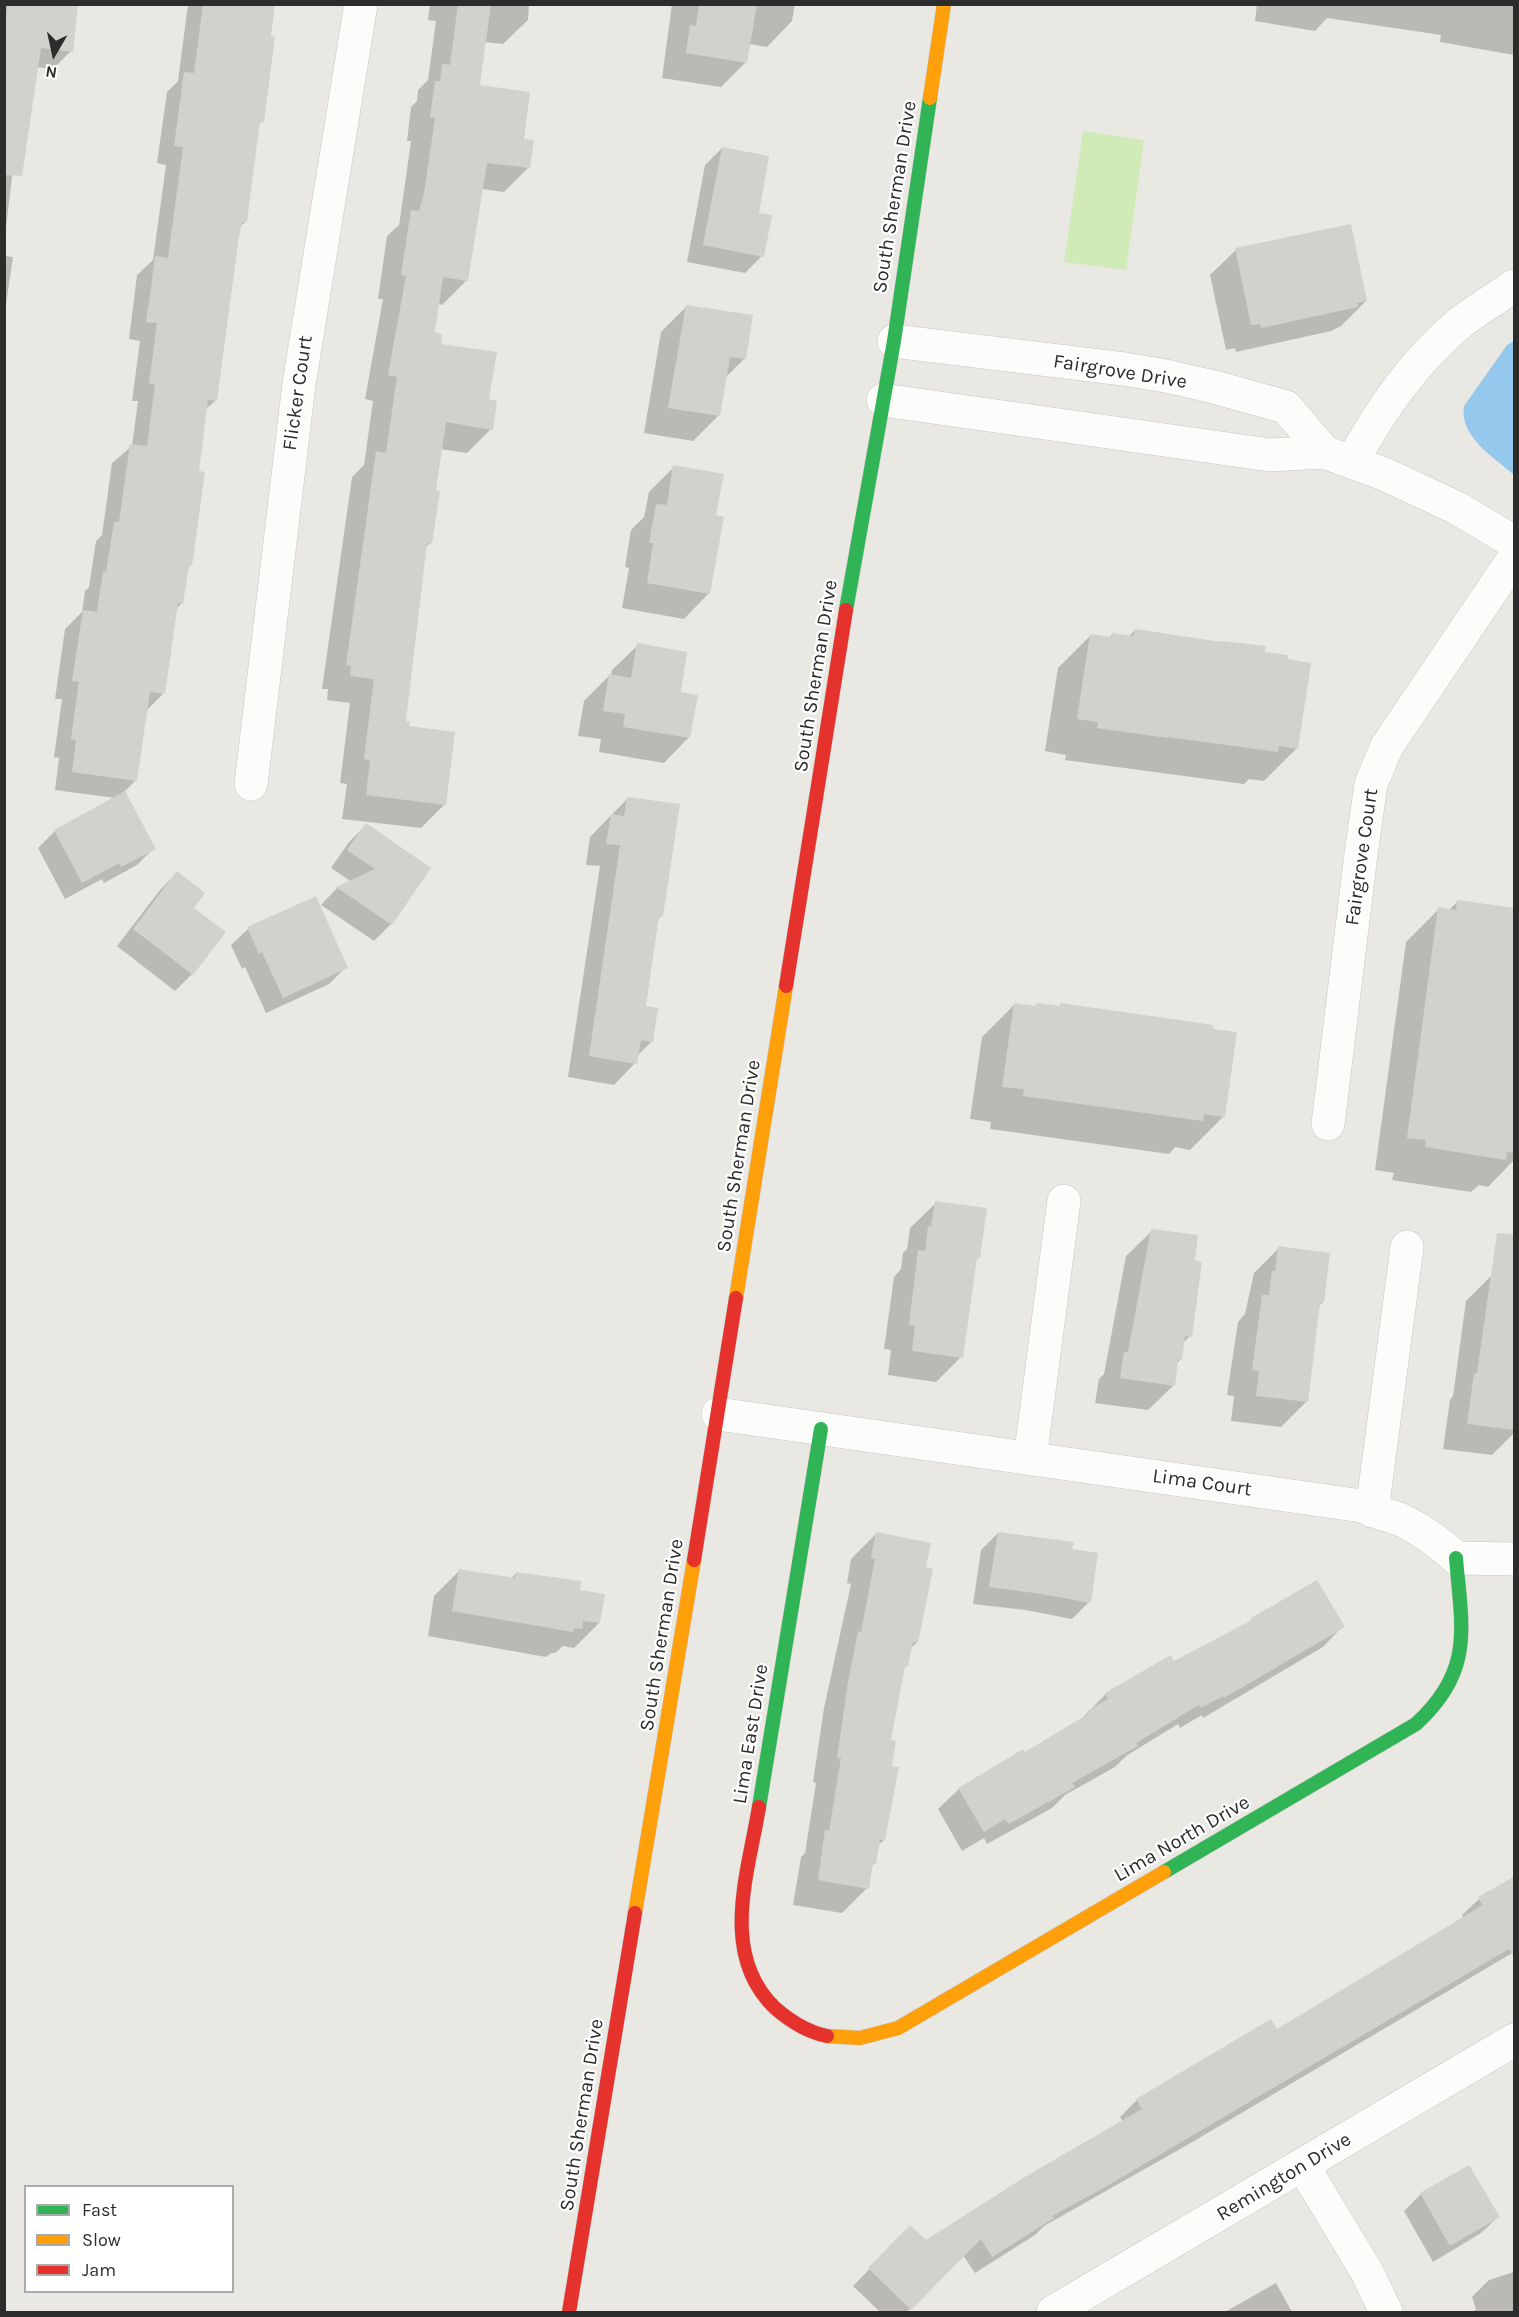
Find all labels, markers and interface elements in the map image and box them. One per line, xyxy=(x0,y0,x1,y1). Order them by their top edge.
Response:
north arrow xyxy=(24,24,84,84)
text: N xyxy=(44,62,58,83)
street label: South Sherman Drive xyxy=(868,99,922,295)
street label: Flicker Court xyxy=(278,334,318,452)
street label: Fairgrove Drive xyxy=(1051,350,1189,394)
street label: South Sherman Drive xyxy=(789,578,843,774)
street label: Fairgrove Court xyxy=(1340,787,1384,927)
street label: South Sherman Drive xyxy=(712,1058,766,1254)
street label: Lima Court xyxy=(1151,1464,1253,1502)
street label: South Sherman Drive xyxy=(635,1537,689,1733)
street label: Lima East Drive xyxy=(728,1662,774,1806)
street label: Lima North Drive xyxy=(1110,1790,1254,1888)
street label: South Sherman Drive xyxy=(555,2017,609,2213)
street label: Remington Drive xyxy=(1212,2127,1356,2227)
legend xyxy=(24,2185,234,2293)
text: Fast xyxy=(82,2199,117,2221)
text: Slow xyxy=(82,2229,121,2251)
text: Jam xyxy=(82,2259,116,2281)

